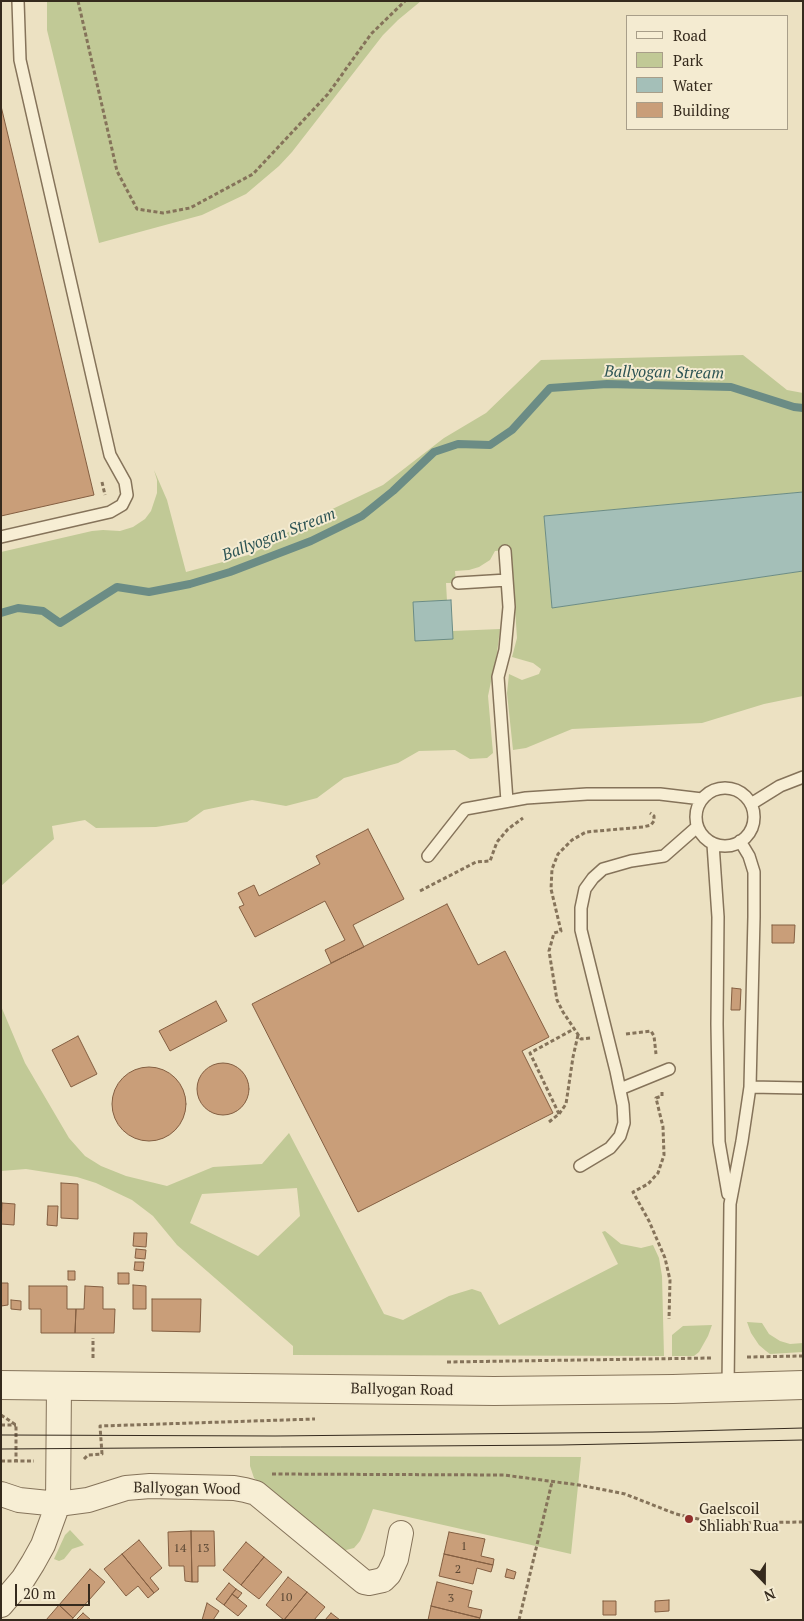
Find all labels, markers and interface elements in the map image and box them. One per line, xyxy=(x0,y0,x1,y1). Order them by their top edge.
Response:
legend xyxy=(626,15,789,130)
text: Road xyxy=(673,25,706,45)
text: Park xyxy=(673,50,703,70)
text: Water xyxy=(673,75,712,95)
text: Building xyxy=(673,100,730,120)
water label: Ballyogan Stream xyxy=(604,362,724,384)
water label: Ballyogan Stream xyxy=(220,505,338,565)
street label: Ballyogan Road xyxy=(350,1380,454,1400)
street label: Ballyogan Wood xyxy=(133,1479,241,1499)
place label: Gaelscoil Shliabh Rua xyxy=(699,1501,779,1536)
marker: Gaelscoil Shliabh Rua xyxy=(683,1513,695,1525)
house number: 1 xyxy=(461,1540,467,1554)
house number: 14 xyxy=(174,1542,186,1556)
house number: 13 xyxy=(197,1542,209,1556)
north arrow xyxy=(739,1556,789,1606)
house number: 2 xyxy=(455,1563,461,1577)
scale bar xyxy=(18,1574,92,1606)
text: 20 m xyxy=(23,1583,56,1603)
text: N xyxy=(761,1585,778,1606)
house number: 10 xyxy=(280,1591,292,1605)
house number: 3 xyxy=(448,1592,454,1606)

